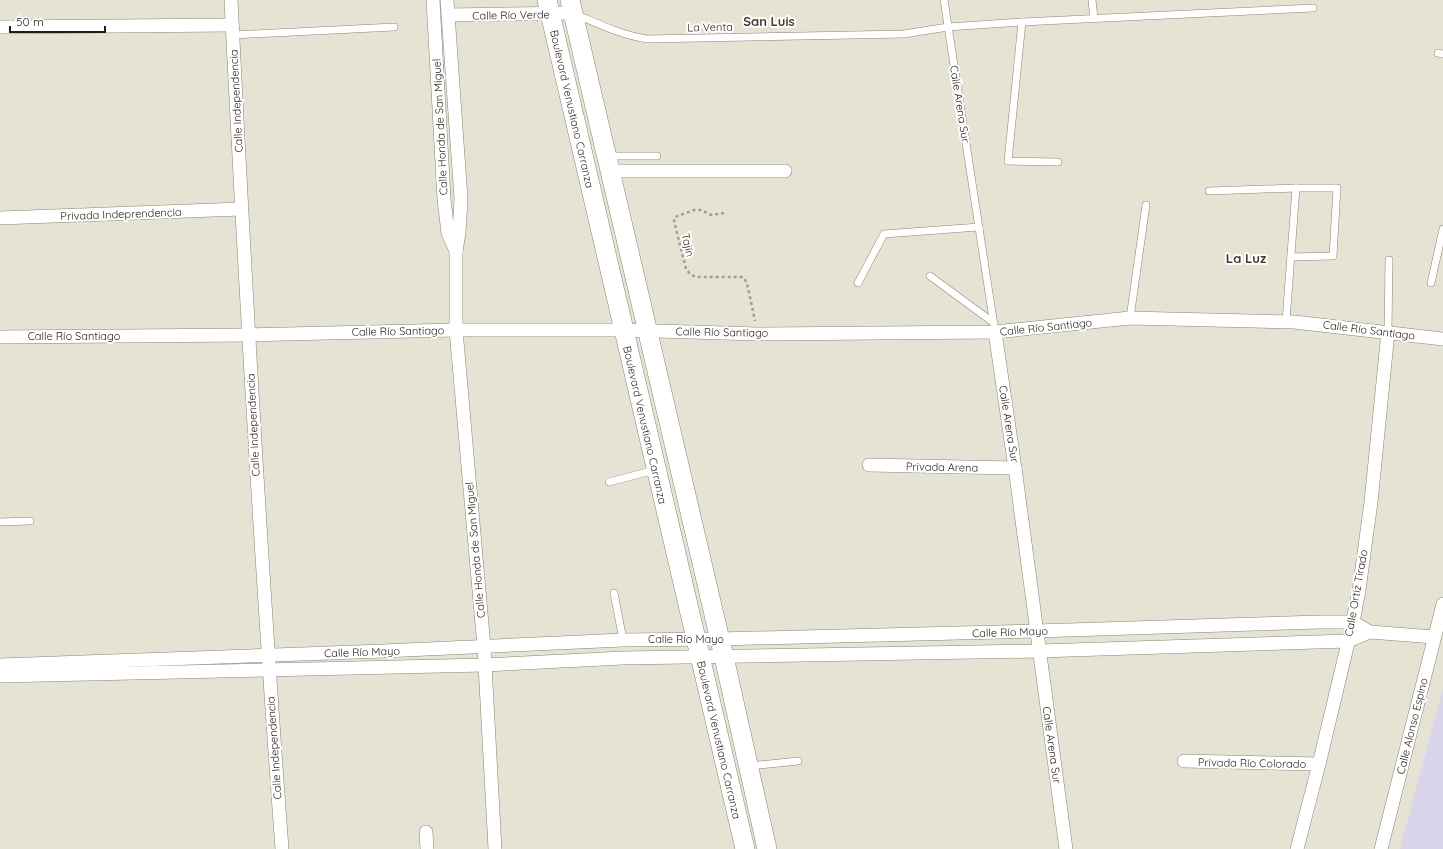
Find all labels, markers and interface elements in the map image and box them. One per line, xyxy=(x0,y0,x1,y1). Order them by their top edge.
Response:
street label: Calle Río Verde xyxy=(472,7,550,23)
scale bar xyxy=(10,8,105,34)
district label: San Luis xyxy=(743,13,795,29)
text: 50 m xyxy=(16,14,44,29)
street label: La Venta xyxy=(687,20,733,34)
street label: Boulevard Venustiano Carranza xyxy=(547,29,597,189)
street label: Calle Independencia xyxy=(226,49,246,153)
street label: Calle Honda de San Miguel xyxy=(429,58,451,196)
street label: Calle Arena Sur xyxy=(947,64,973,144)
street label: Privada Indeprendencia xyxy=(60,205,182,223)
street label: Tajín xyxy=(678,232,698,258)
district label: La Luz xyxy=(1226,250,1266,266)
street label: Calle Río Santiago xyxy=(999,315,1093,339)
street label: Calle Río Santiago xyxy=(1322,317,1416,343)
street label: Calle Río Santiago xyxy=(352,323,445,339)
street label: Calle Río Santiago xyxy=(676,324,769,340)
street label: Calle Río Santiago xyxy=(28,329,121,343)
street label: Boulevard Venustiano Carranza xyxy=(620,345,670,505)
street label: Calle Independencia xyxy=(243,373,263,477)
street label: Calle Arena Sur xyxy=(996,384,1022,464)
street label: Privada Arena xyxy=(906,459,978,475)
street label: Calle Honda de San Miguel xyxy=(462,481,488,619)
street label: Calle Ortiz Tirado xyxy=(1341,548,1371,638)
street label: Calle Río Mayo xyxy=(972,624,1049,640)
street label: Calle Río Mayo xyxy=(648,632,724,646)
street label: Calle Río Mayo xyxy=(324,644,401,660)
street label: Boulevard Venustiano Carranza xyxy=(694,660,744,820)
street label: Calle Alonso Espino xyxy=(1393,676,1431,776)
street label: Calle Independencia xyxy=(263,696,285,800)
street label: Calle Arena Sur xyxy=(1040,705,1064,785)
street label: Privada Río Colorado xyxy=(1198,755,1307,771)

